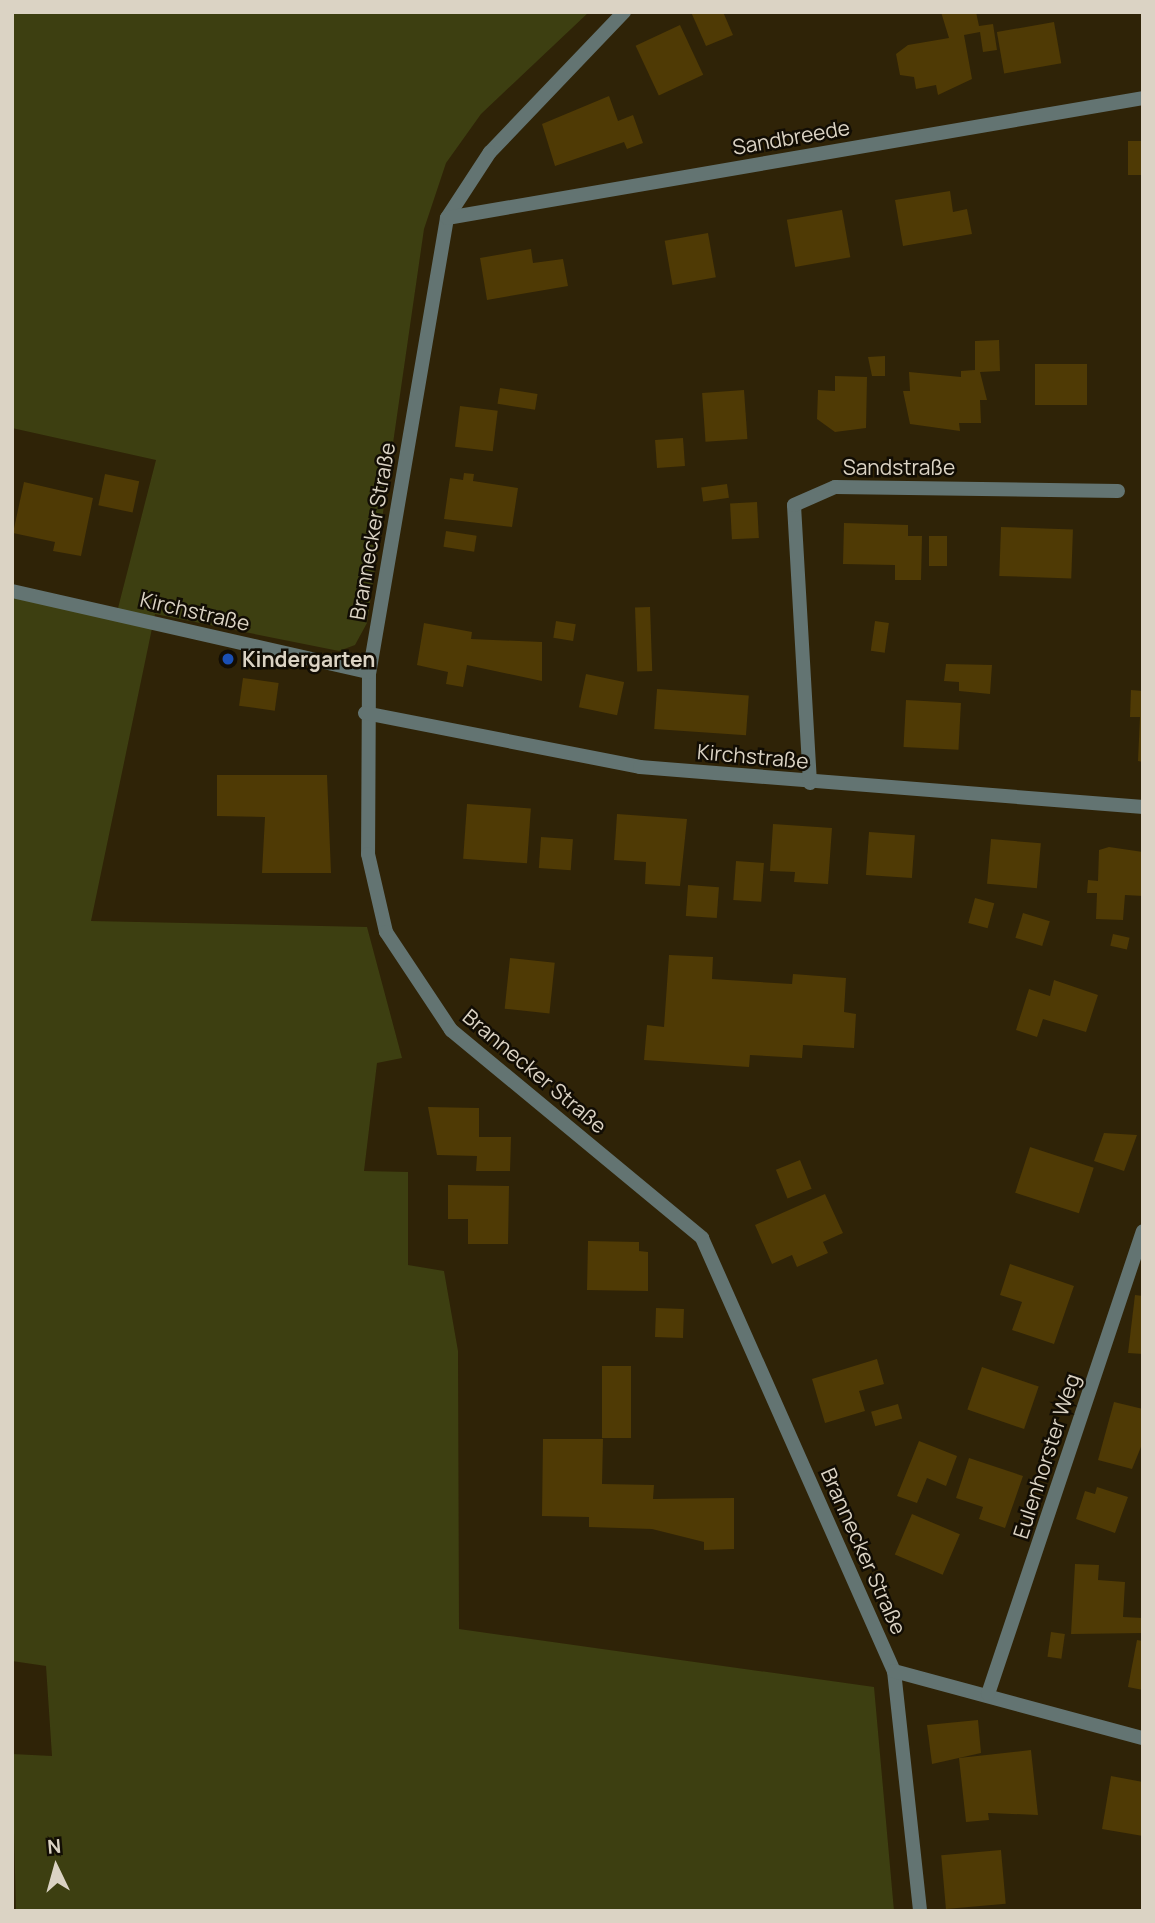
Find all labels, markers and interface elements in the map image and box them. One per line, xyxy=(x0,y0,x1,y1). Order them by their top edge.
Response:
street label: Sandbreede xyxy=(730,114,852,160)
street label: Brannecker Straße xyxy=(344,440,400,622)
street label: Sandstraße xyxy=(843,454,955,480)
street label: Kirchstraße xyxy=(138,586,252,636)
place label: Kindergarten xyxy=(242,646,375,672)
marker: Kindergarten xyxy=(220,651,236,667)
street label: Kirchstraße xyxy=(696,739,810,773)
street label: Brannecker Straße xyxy=(458,1004,612,1138)
street label: Eulenhorster Weg xyxy=(1007,1370,1085,1542)
street label: Brannecker Straße xyxy=(816,1464,912,1638)
north arrow xyxy=(21,1832,91,1902)
text: N xyxy=(46,1833,62,1860)

